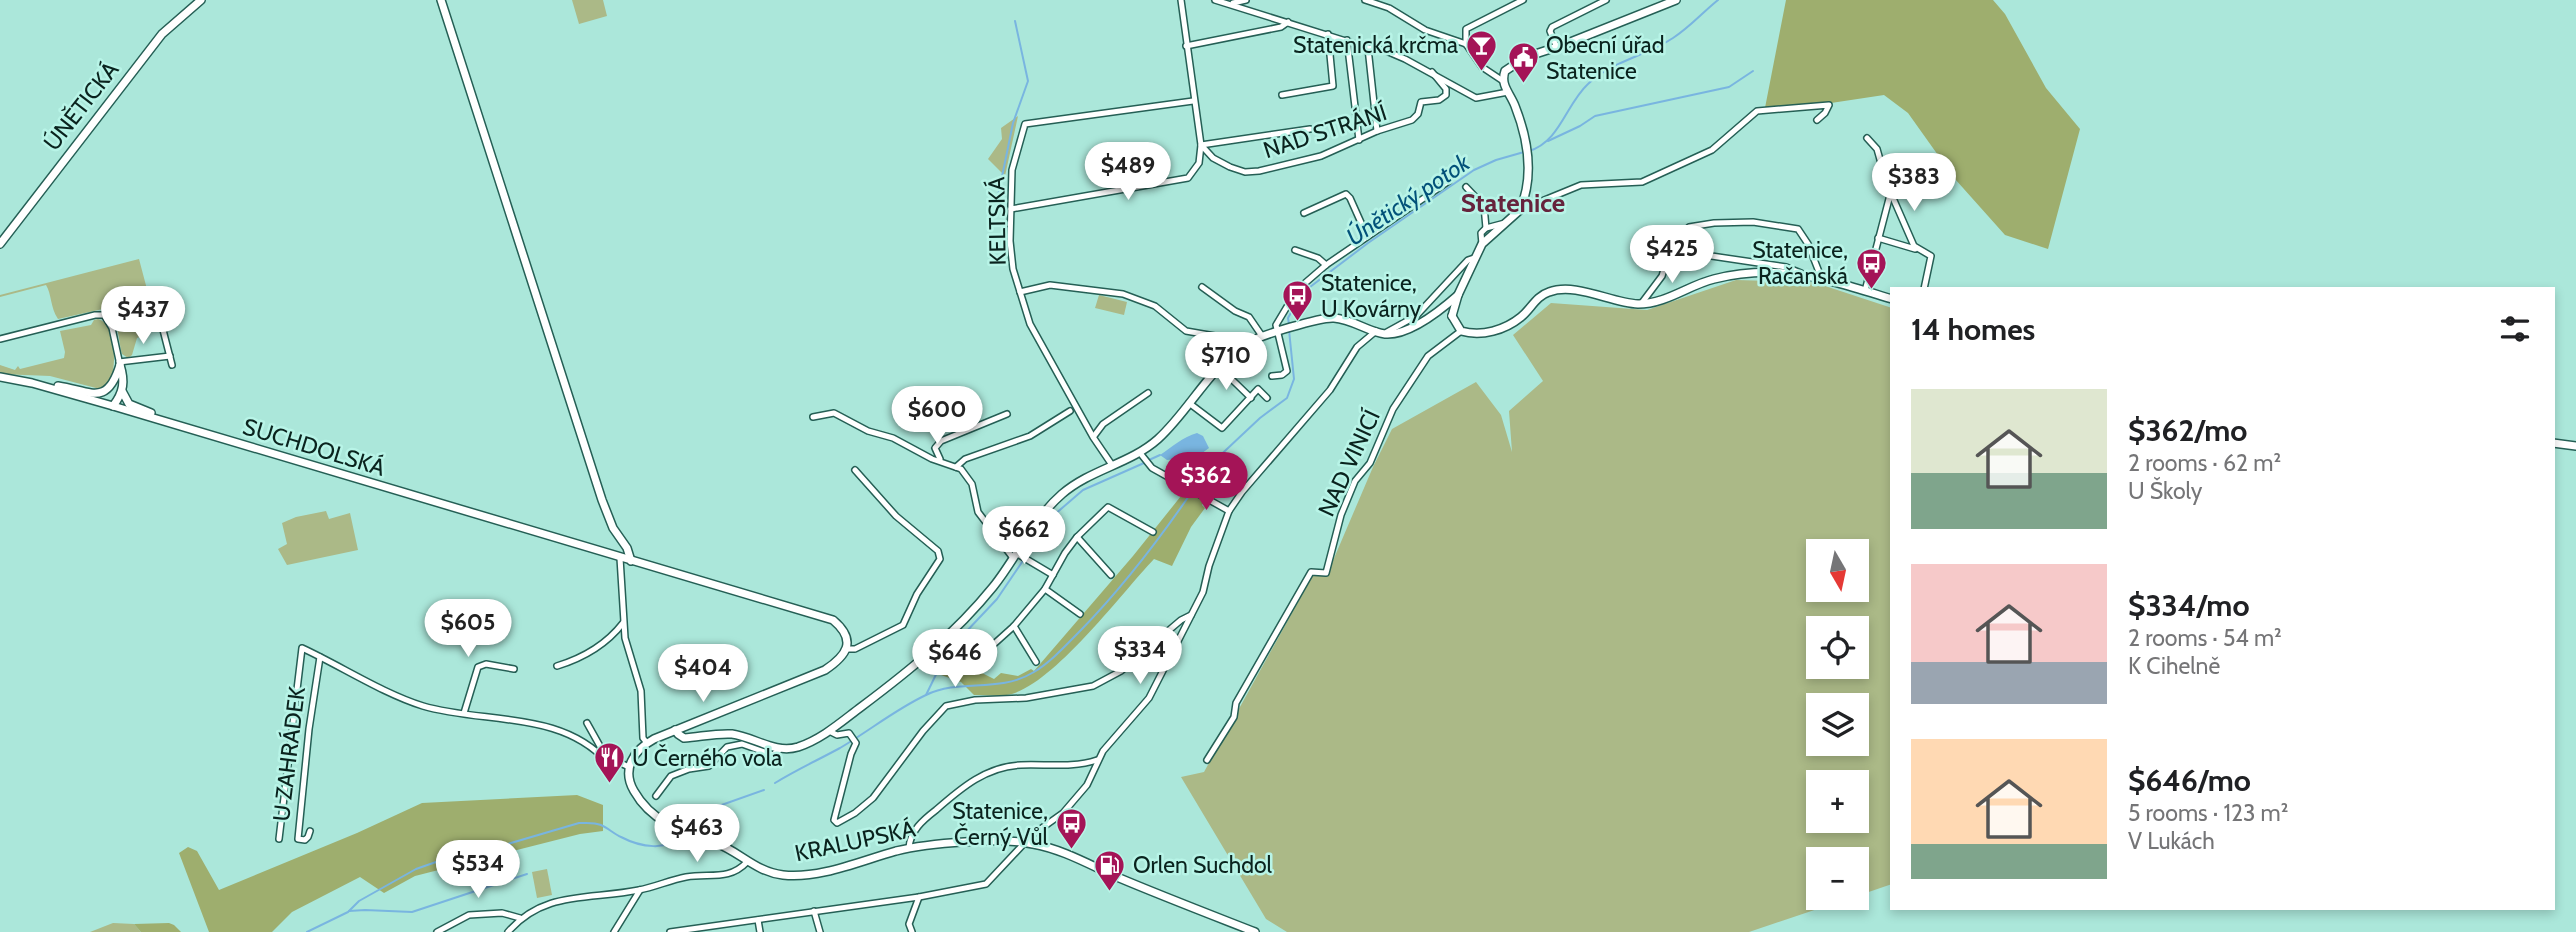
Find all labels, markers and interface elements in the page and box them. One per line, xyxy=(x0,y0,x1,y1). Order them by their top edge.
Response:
bar icon: Statenická krčma xyxy=(1464,28,1498,72)
place label: Statenická krčma xyxy=(1293,31,1458,59)
place label: Obecní úřad Statenice xyxy=(1546,31,1665,85)
public building icon: Obecní úřad Statenice xyxy=(1506,41,1540,85)
street label: ÚNĚTICKÁ xyxy=(37,55,124,156)
street label: NAD STRÁNÍ xyxy=(1259,97,1390,164)
pin: $489 xyxy=(1087,142,1169,202)
water label: Únětický potok xyxy=(1340,147,1475,251)
text: $489 xyxy=(1101,151,1155,179)
pin: $383 xyxy=(1873,154,1955,213)
text: $383 xyxy=(1888,162,1940,190)
street label: KELTSKÁ xyxy=(981,176,1012,266)
district label: Statenice xyxy=(1461,187,1565,219)
pin: $425 xyxy=(1631,226,1713,285)
text: $425 xyxy=(1646,234,1698,262)
place label: Statenice, Račanská xyxy=(1752,236,1848,290)
bus stop icon: Statenice, Račanská xyxy=(1854,246,1888,290)
place label: Statenice, U Kovárny xyxy=(1321,269,1422,323)
bus stop icon: Statenice, U Kovárny xyxy=(1281,279,1315,323)
pin: $437 xyxy=(102,286,184,346)
text: $437 xyxy=(117,295,169,323)
icon: filters xyxy=(2496,310,2534,348)
text: 14 homes xyxy=(1911,311,2035,348)
pin: $710 xyxy=(1185,332,1267,392)
text: $710 xyxy=(1201,341,1251,369)
pin: $600 xyxy=(896,386,978,446)
text: $600 xyxy=(908,395,966,423)
street label: NAD VINICÍ xyxy=(1311,405,1386,521)
street label: SUCHDOLSKÁ xyxy=(240,411,389,482)
text: $362/mo xyxy=(2128,412,2247,449)
icon: home xyxy=(1967,417,2051,501)
text: 2 rooms · 62 m² xyxy=(2128,449,2281,477)
pin: $362 xyxy=(1165,452,1247,512)
text: $362 xyxy=(1181,461,1231,489)
text: U Školy xyxy=(2128,477,2202,505)
pin: $662 xyxy=(983,506,1065,566)
text: $662 xyxy=(998,515,1050,543)
north arrow xyxy=(1806,539,1869,602)
map controls xyxy=(1806,539,1869,910)
text: $334/mo xyxy=(2128,587,2250,624)
icon: home xyxy=(1967,592,2051,676)
pin: $605 xyxy=(427,600,509,659)
text: $605 xyxy=(441,608,495,636)
button: locate xyxy=(1806,616,1869,679)
text: 2 rooms · 54 m² xyxy=(2128,624,2282,652)
pin: $334 xyxy=(1099,626,1181,686)
pin: $646 xyxy=(914,630,996,689)
text: $334 xyxy=(1114,635,1166,663)
text: $646 xyxy=(928,638,982,666)
pin: $404 xyxy=(662,644,744,704)
text: K Cihelně xyxy=(2128,652,2220,680)
text: $404 xyxy=(674,653,732,681)
street label: U ZAHRÁDEK xyxy=(266,685,311,823)
button: layers xyxy=(1806,693,1869,756)
restaurant icon: U Černého vola xyxy=(592,741,626,785)
place label: U Černého vola xyxy=(632,743,782,772)
text: $646/mo xyxy=(2128,762,2251,799)
icon: home xyxy=(1967,767,2051,851)
button: + xyxy=(1806,770,1869,833)
place label: Statenice, Černý Vůl xyxy=(952,797,1049,851)
text: 5 rooms · 123 m² xyxy=(2128,799,2288,827)
pin: $463 xyxy=(656,804,738,864)
bus stop icon: Statenice, Černý Vůl xyxy=(1054,807,1088,851)
text: $463 xyxy=(671,813,723,841)
street label: KRALUPSKÁ xyxy=(792,814,918,867)
text: V Lukách xyxy=(2128,827,2215,855)
pin: $534 xyxy=(437,841,519,900)
button: − xyxy=(1806,847,1869,910)
fuel station icon: Orlen Suchdol xyxy=(1093,848,1127,892)
text: $534 xyxy=(452,849,504,877)
place label: Orlen Suchdol xyxy=(1133,851,1273,879)

